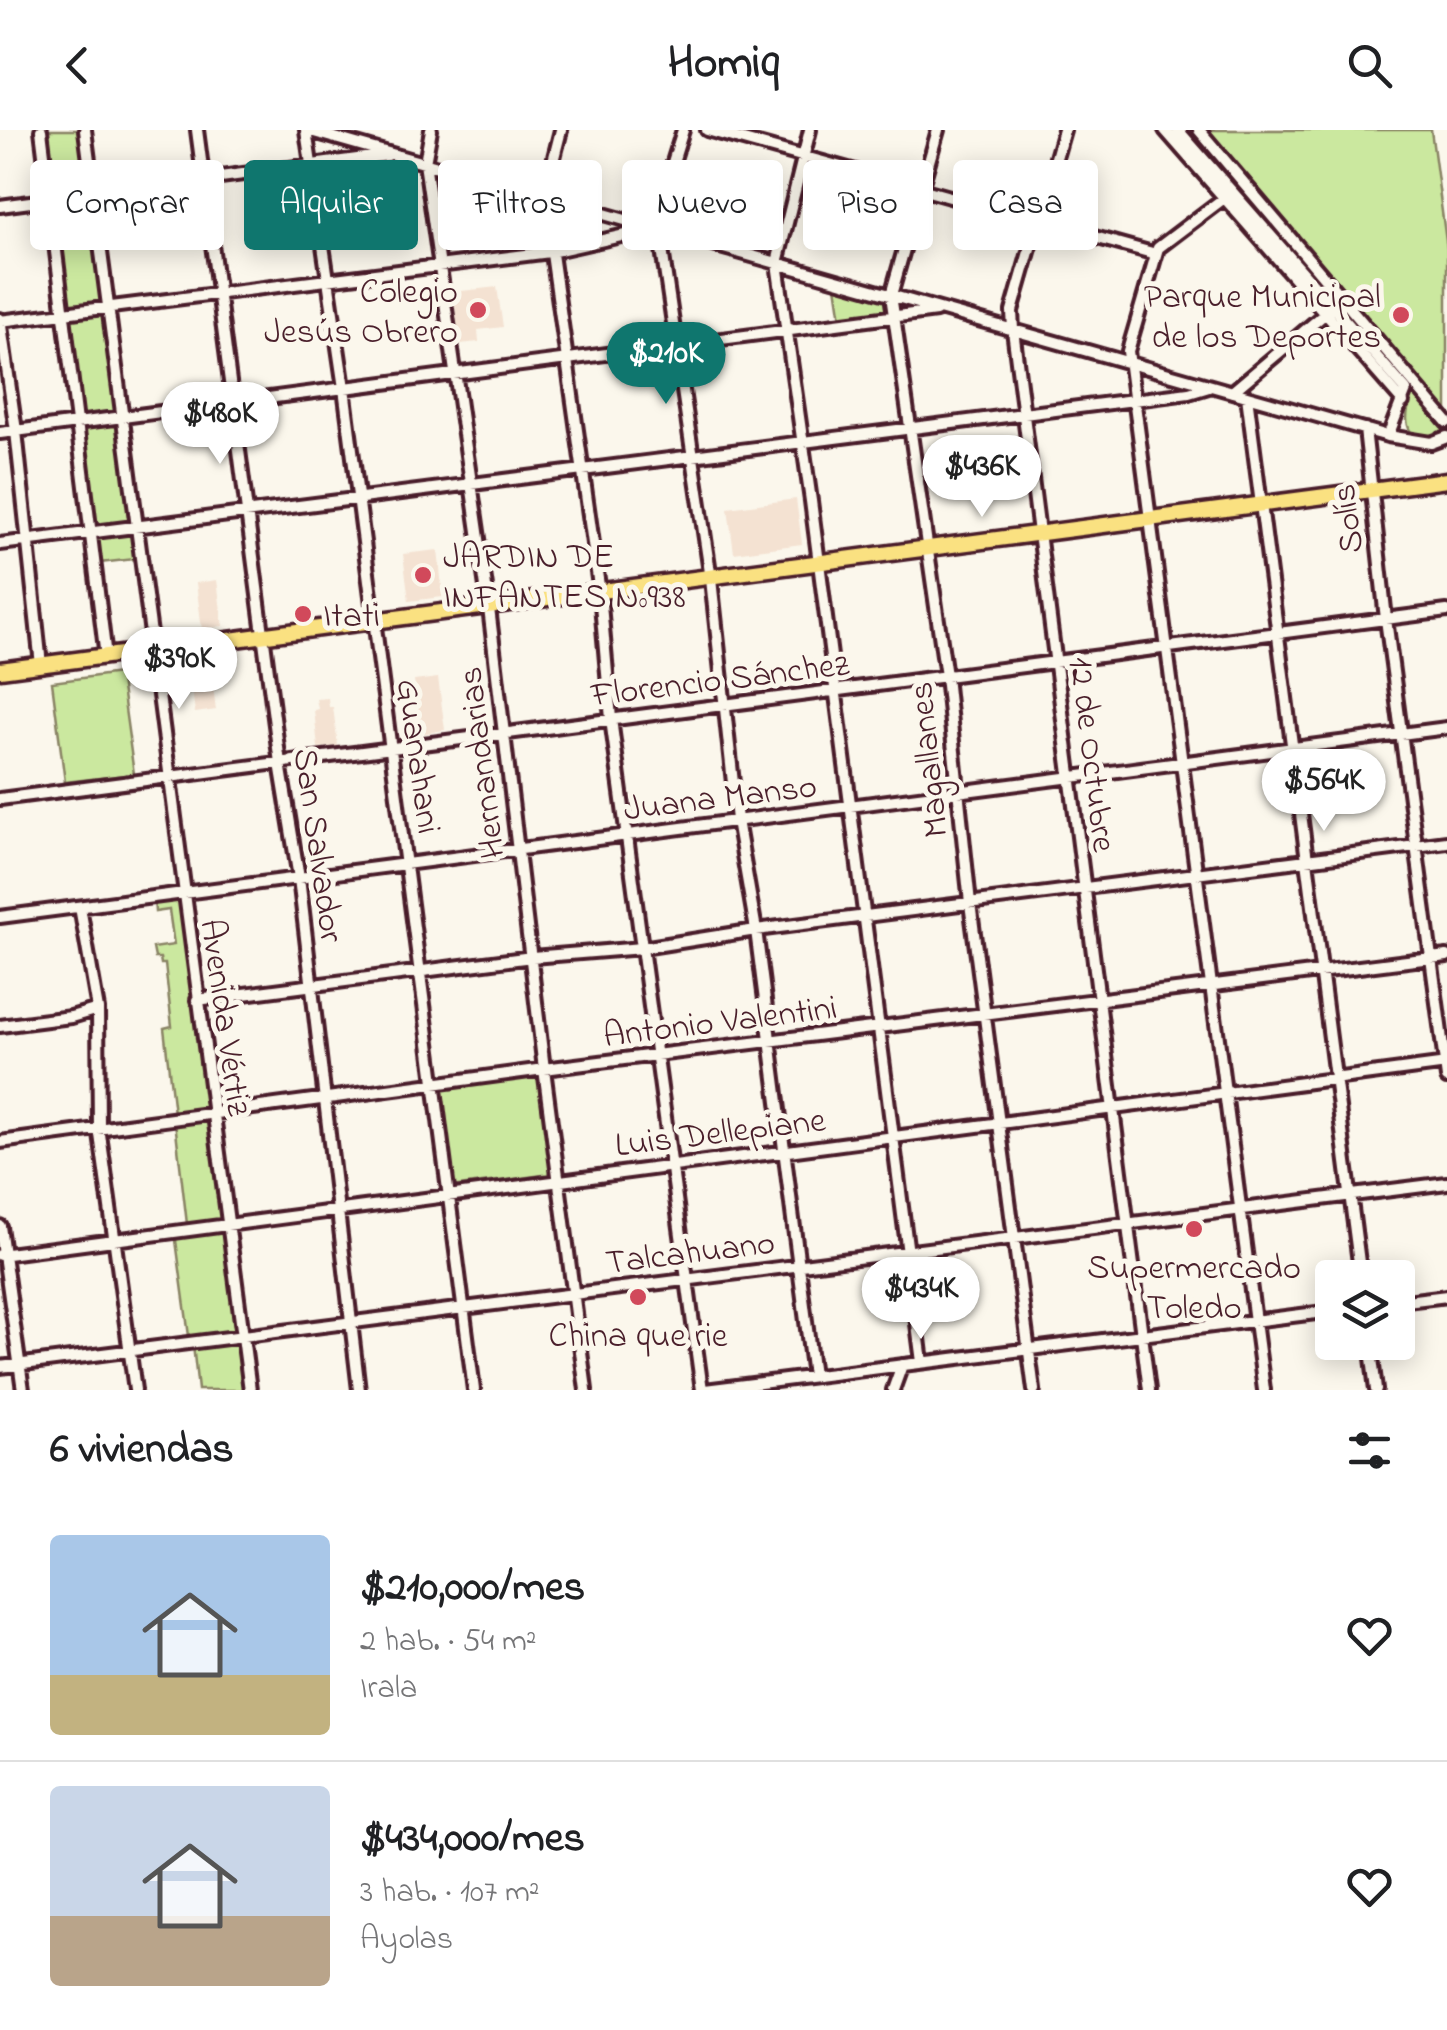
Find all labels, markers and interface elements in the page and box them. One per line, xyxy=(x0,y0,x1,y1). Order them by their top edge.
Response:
text: Homiq xyxy=(668,32,779,98)
icon: back xyxy=(50,38,105,93)
icon: search xyxy=(1342,38,1397,93)
chip: Comprar xyxy=(30,160,224,250)
chip: Alquilar xyxy=(244,160,418,250)
chip: Filtros xyxy=(438,160,602,250)
chip: Nuevo xyxy=(622,160,783,250)
chip: Piso xyxy=(803,160,933,250)
chip: Casa xyxy=(953,160,1098,250)
place label: Colegio Jesús Obrero xyxy=(264,268,458,359)
place label: Parque Municipal de los Deportes xyxy=(1144,273,1381,364)
marker: Colegio Jesús Obrero xyxy=(467,299,489,321)
marker: Parque Municipal de los Deportes xyxy=(1390,304,1412,326)
pin: $210K xyxy=(596,322,736,407)
text: $210K xyxy=(629,331,703,378)
pin: $480K xyxy=(150,382,290,467)
text: $480K xyxy=(183,391,257,438)
pin: $436K xyxy=(912,435,1052,520)
text: $436K xyxy=(944,444,1020,491)
street label: Solís xyxy=(1320,481,1379,556)
place label: JARDIN DE INFANTES Nº938 xyxy=(443,533,686,624)
marker: JARDIN DE INFANTES Nº938 xyxy=(412,564,434,586)
place label: Itati xyxy=(323,592,380,643)
marker: Itati xyxy=(292,603,314,625)
pin: $390K xyxy=(109,627,249,712)
text: $390K xyxy=(143,636,215,683)
street label: Florencio Sánchez xyxy=(588,640,853,723)
street label: 12 de Octubre xyxy=(1053,654,1128,855)
street label: Hernandarias xyxy=(446,664,521,861)
street label: Guanahani xyxy=(380,676,453,837)
street label: Magallanes xyxy=(897,679,964,840)
street label: San Salvador xyxy=(278,745,355,946)
pin: $564K xyxy=(1254,749,1394,834)
text: $564K xyxy=(1284,758,1364,805)
street label: Juana Manso xyxy=(621,762,820,837)
street label: Avenida Vértiz xyxy=(184,916,263,1120)
street label: Antonio Valentini xyxy=(601,984,840,1063)
street label: Luis Dellepiane xyxy=(612,1096,829,1173)
marker: Supermercado Toledo xyxy=(1183,1218,1205,1240)
street label: Talcahuano xyxy=(603,1219,778,1290)
place label: Supermercado Toledo xyxy=(1087,1244,1301,1335)
pin: $434K xyxy=(851,1257,991,1342)
map controls xyxy=(1315,1260,1415,1360)
button: layers xyxy=(1315,1260,1415,1360)
text: $434K xyxy=(884,1266,958,1313)
marker: China que rie xyxy=(627,1286,649,1308)
place label: China que rie xyxy=(549,1312,728,1363)
text: 6 viviendas xyxy=(50,1420,234,1481)
icon: filters xyxy=(1342,1423,1397,1478)
text: $210,000/mes xyxy=(360,1558,585,1619)
icon: home xyxy=(130,1575,250,1695)
icon: heart xyxy=(1342,1608,1397,1663)
text: 2 hab. · 54 m² xyxy=(360,1619,536,1666)
text: Irala xyxy=(360,1666,417,1713)
text: $434,000/mes xyxy=(360,1809,585,1870)
icon: home xyxy=(130,1826,250,1946)
icon: heart xyxy=(1342,1859,1397,1914)
text: 3 hab. · 107 m² xyxy=(360,1870,539,1917)
text: Ayolas xyxy=(360,1917,453,1964)

